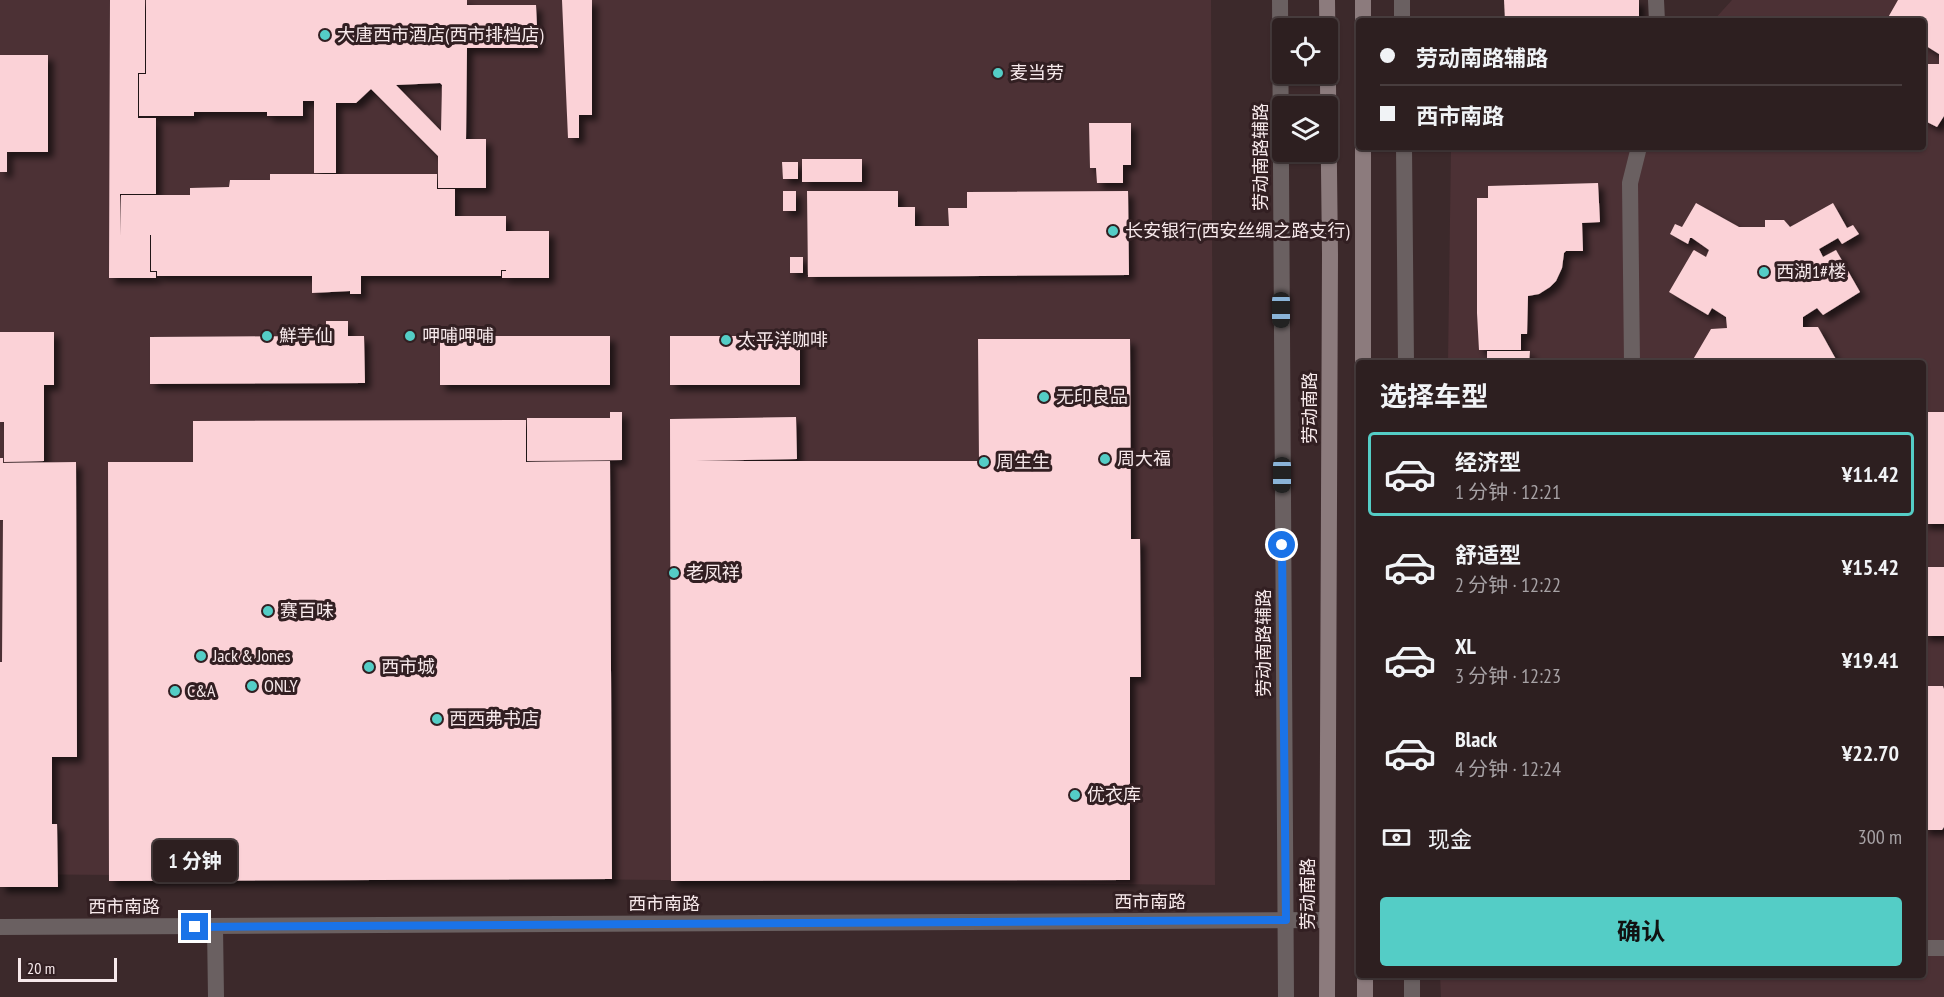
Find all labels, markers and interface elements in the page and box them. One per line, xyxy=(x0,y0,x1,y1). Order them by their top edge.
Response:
map controls xyxy=(1272,18,1338,162)
button: locate xyxy=(1272,18,1338,84)
place label: 大唐西市酒店(西市排档店) xyxy=(337,23,544,46)
marker: 大唐西市酒店(西市排档店) xyxy=(318,28,332,42)
text: 劳动南路辅路 xyxy=(1416,44,1548,72)
place label: 麦当劳 xyxy=(1010,61,1064,84)
marker: 麦当劳 xyxy=(991,66,1005,80)
button: layers xyxy=(1272,96,1338,162)
text: 西市南路 xyxy=(1416,102,1504,130)
street label: 劳动南路辅路 xyxy=(1249,103,1272,211)
place label: 长安银行(西安丝绸之路支行) xyxy=(1125,219,1350,242)
marker: 长安银行(西安丝绸之路支行) xyxy=(1106,224,1120,238)
place label: 西湖1#楼 xyxy=(1776,260,1846,283)
marker: 西湖1#楼 xyxy=(1757,265,1771,279)
car xyxy=(1272,292,1290,328)
place label: 鮮芋仙 xyxy=(279,324,333,347)
place label: 呷哺呷哺 xyxy=(422,324,494,347)
place label: 太平洋咖啡 xyxy=(738,328,828,351)
marker: 鮮芋仙 xyxy=(260,329,274,343)
marker: 呷哺呷哺 xyxy=(403,329,417,343)
marker: 太平洋咖啡 xyxy=(719,333,733,347)
street label: 劳动南路 xyxy=(1298,372,1321,444)
text: 选择车型 xyxy=(1380,379,1488,413)
place label: 无印良品 xyxy=(1056,385,1128,408)
marker: 无印良品 xyxy=(1037,390,1051,404)
place label: 周大福 xyxy=(1117,447,1171,470)
icon: car xyxy=(1383,447,1437,501)
text: 经济型 xyxy=(1455,448,1521,476)
place label: 周生生 xyxy=(996,450,1050,473)
marker: 周大福 xyxy=(1098,452,1112,466)
marker: 周生生 xyxy=(977,455,991,469)
car xyxy=(1273,457,1291,493)
text: ¥11.42 xyxy=(1842,460,1899,488)
text: 1 分钟 · 12:21 xyxy=(1455,479,1561,505)
route start xyxy=(1268,531,1295,558)
icon: car xyxy=(1383,540,1437,594)
text: 舒适型 xyxy=(1455,541,1521,569)
text: ¥15.42 xyxy=(1842,553,1899,581)
place label: 老凤祥 xyxy=(686,561,740,584)
marker: 老凤祥 xyxy=(667,566,681,580)
text: 2 分钟 · 12:22 xyxy=(1455,572,1561,598)
street label: 劳动南路辅路 xyxy=(1252,589,1275,697)
place label: 赛百味 xyxy=(280,599,334,622)
marker: 赛百味 xyxy=(261,604,275,618)
text: XL xyxy=(1455,632,1476,660)
icon: car xyxy=(1383,633,1437,687)
place label: Jack & Jones xyxy=(212,644,290,667)
text: ¥19.41 xyxy=(1842,646,1899,674)
marker: Jack & Jones xyxy=(194,649,208,663)
place label: 西市城 xyxy=(381,655,435,678)
marker: 西市城 xyxy=(362,660,376,674)
text: 3 分钟 · 12:23 xyxy=(1455,663,1561,689)
place label: ONLY xyxy=(264,674,298,697)
place label: C&A xyxy=(187,679,216,702)
marker: ONLY xyxy=(245,679,259,693)
marker: C&A xyxy=(168,684,182,698)
place label: 西西弗书店 xyxy=(449,707,539,730)
marker: 西西弗书店 xyxy=(430,712,444,726)
text: Black xyxy=(1455,725,1497,753)
icon: car xyxy=(1383,726,1437,780)
text: ¥22.70 xyxy=(1842,739,1899,767)
text: 4 分钟 · 12:24 xyxy=(1455,756,1561,782)
place label: 优衣库 xyxy=(1087,783,1141,806)
marker: 优衣库 xyxy=(1068,788,1082,802)
icon: cash xyxy=(1380,821,1413,854)
text: 300 m xyxy=(1858,824,1902,850)
text: 现金 xyxy=(1428,825,1472,853)
callout: 1 分钟 xyxy=(153,840,237,882)
text: 1 分钟 xyxy=(168,848,222,874)
street label: 劳动南路 xyxy=(1296,858,1319,930)
street label: 西市南路 xyxy=(1114,890,1186,913)
street label: 西市南路 xyxy=(628,892,700,915)
street label: 西市南路 xyxy=(88,895,160,918)
button: 确认 xyxy=(1380,897,1902,966)
route end xyxy=(181,913,208,940)
scale bar xyxy=(18,955,117,982)
text: 20 m xyxy=(27,958,55,978)

